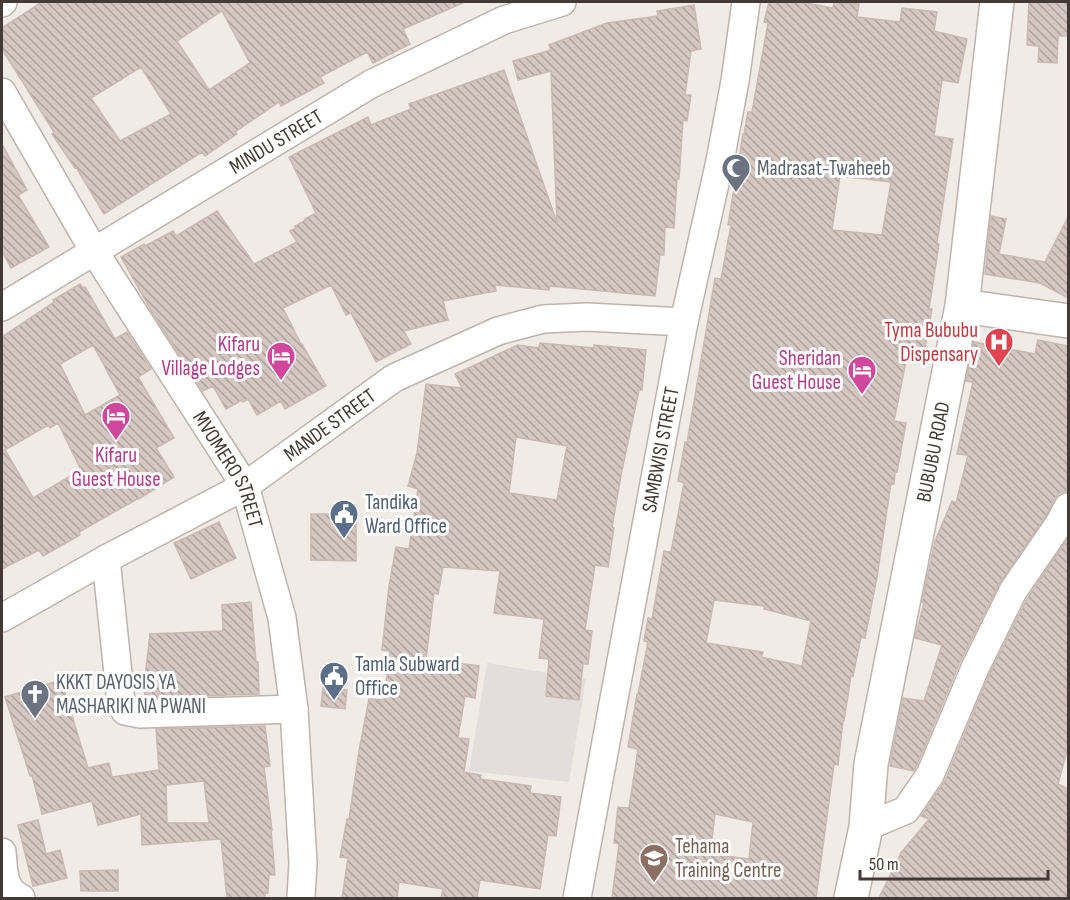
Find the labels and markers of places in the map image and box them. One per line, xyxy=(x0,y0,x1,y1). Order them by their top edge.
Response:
mosque icon: Madrasat-Twaheeb xyxy=(720,152,752,194)
place label: Madrasat-Twaheeb xyxy=(757,156,891,181)
place label: Tyma Bububu Dispensary xyxy=(884,318,978,367)
hospital icon: Tyma Bububu Dispensary xyxy=(983,326,1015,368)
place label: Kifaru Village Lodges xyxy=(161,332,260,381)
hotel icon: Kifaru Village Lodges xyxy=(265,340,297,382)
place label: Sheridan Guest House xyxy=(752,346,841,395)
hotel icon: Sheridan Guest House xyxy=(846,354,878,396)
hotel icon: Kifaru Guest House xyxy=(100,400,132,442)
place label: Kifaru Guest House xyxy=(71,443,161,492)
place label: Tandika Ward Office xyxy=(365,490,447,539)
public building icon: Tandika Ward Office xyxy=(328,498,360,540)
place label: Tamla Subward Office xyxy=(355,652,459,701)
public building icon: Tamla Subward Office xyxy=(318,660,350,702)
place label: KKKT DAYOSIS YA MASHARIKI NA PWANI xyxy=(56,670,206,719)
church icon: KKKT DAYOSIS YA MASHARIKI NA PWANI xyxy=(19,678,51,720)
place label: Tehama Training Centre xyxy=(675,834,781,883)
school or university icon: Tehama Training Centre xyxy=(638,842,670,884)

